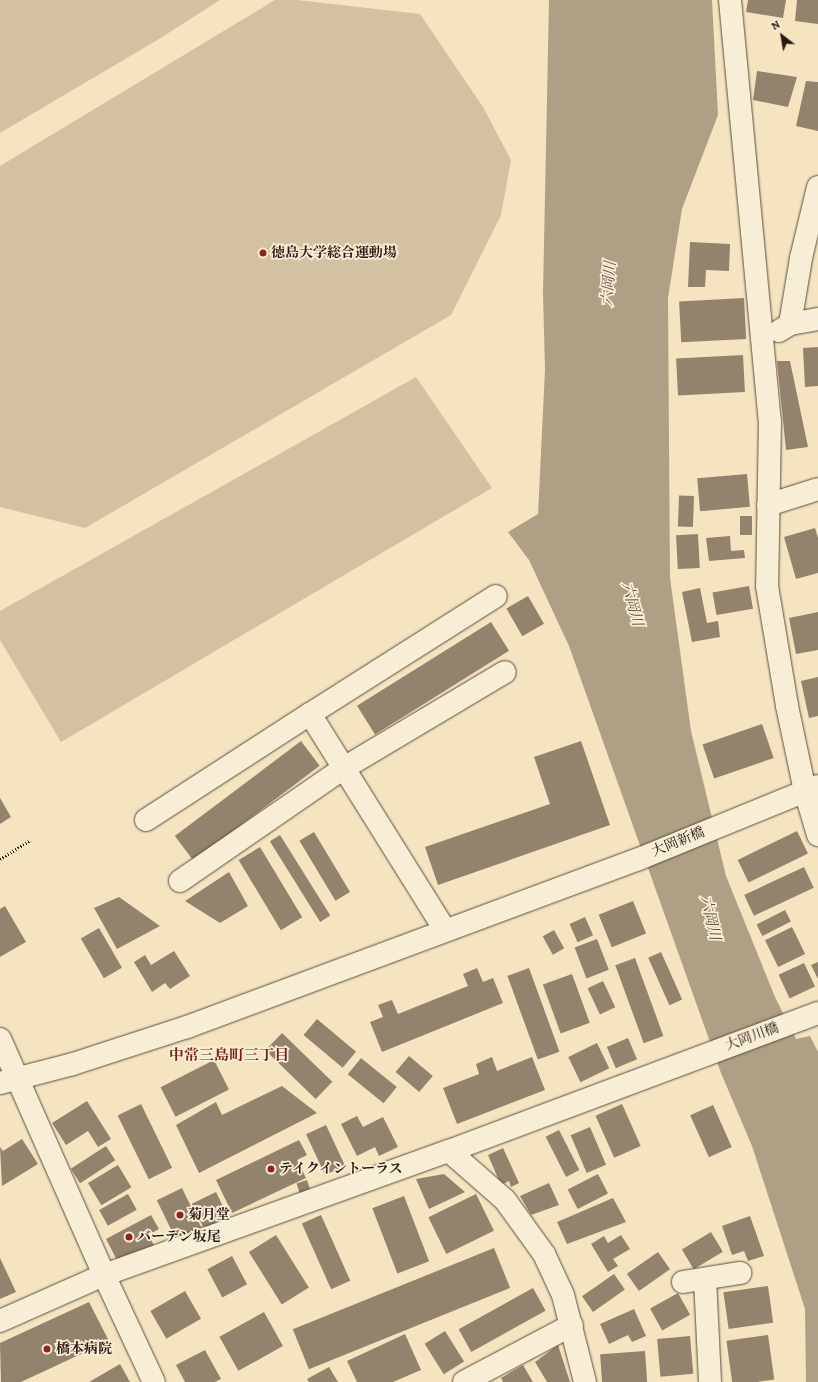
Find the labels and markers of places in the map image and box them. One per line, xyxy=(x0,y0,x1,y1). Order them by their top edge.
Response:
place label: 徳島大学総合運動場 xyxy=(271,245,397,261)
marker: 徳島大学総合運動場 xyxy=(258,248,268,258)
place label: テイクイントーラス xyxy=(279,1161,405,1177)
marker: テイクイントーラス xyxy=(266,1164,276,1174)
place label: 菊月堂 xyxy=(188,1207,230,1223)
marker: 菊月堂 xyxy=(175,1210,185,1220)
place label: バーデン坂尾 xyxy=(137,1229,221,1245)
marker: バーデン坂尾 xyxy=(124,1232,134,1242)
place label: 橋本病院 xyxy=(56,1341,112,1357)
marker: 橋本病院 xyxy=(41,1343,53,1355)

